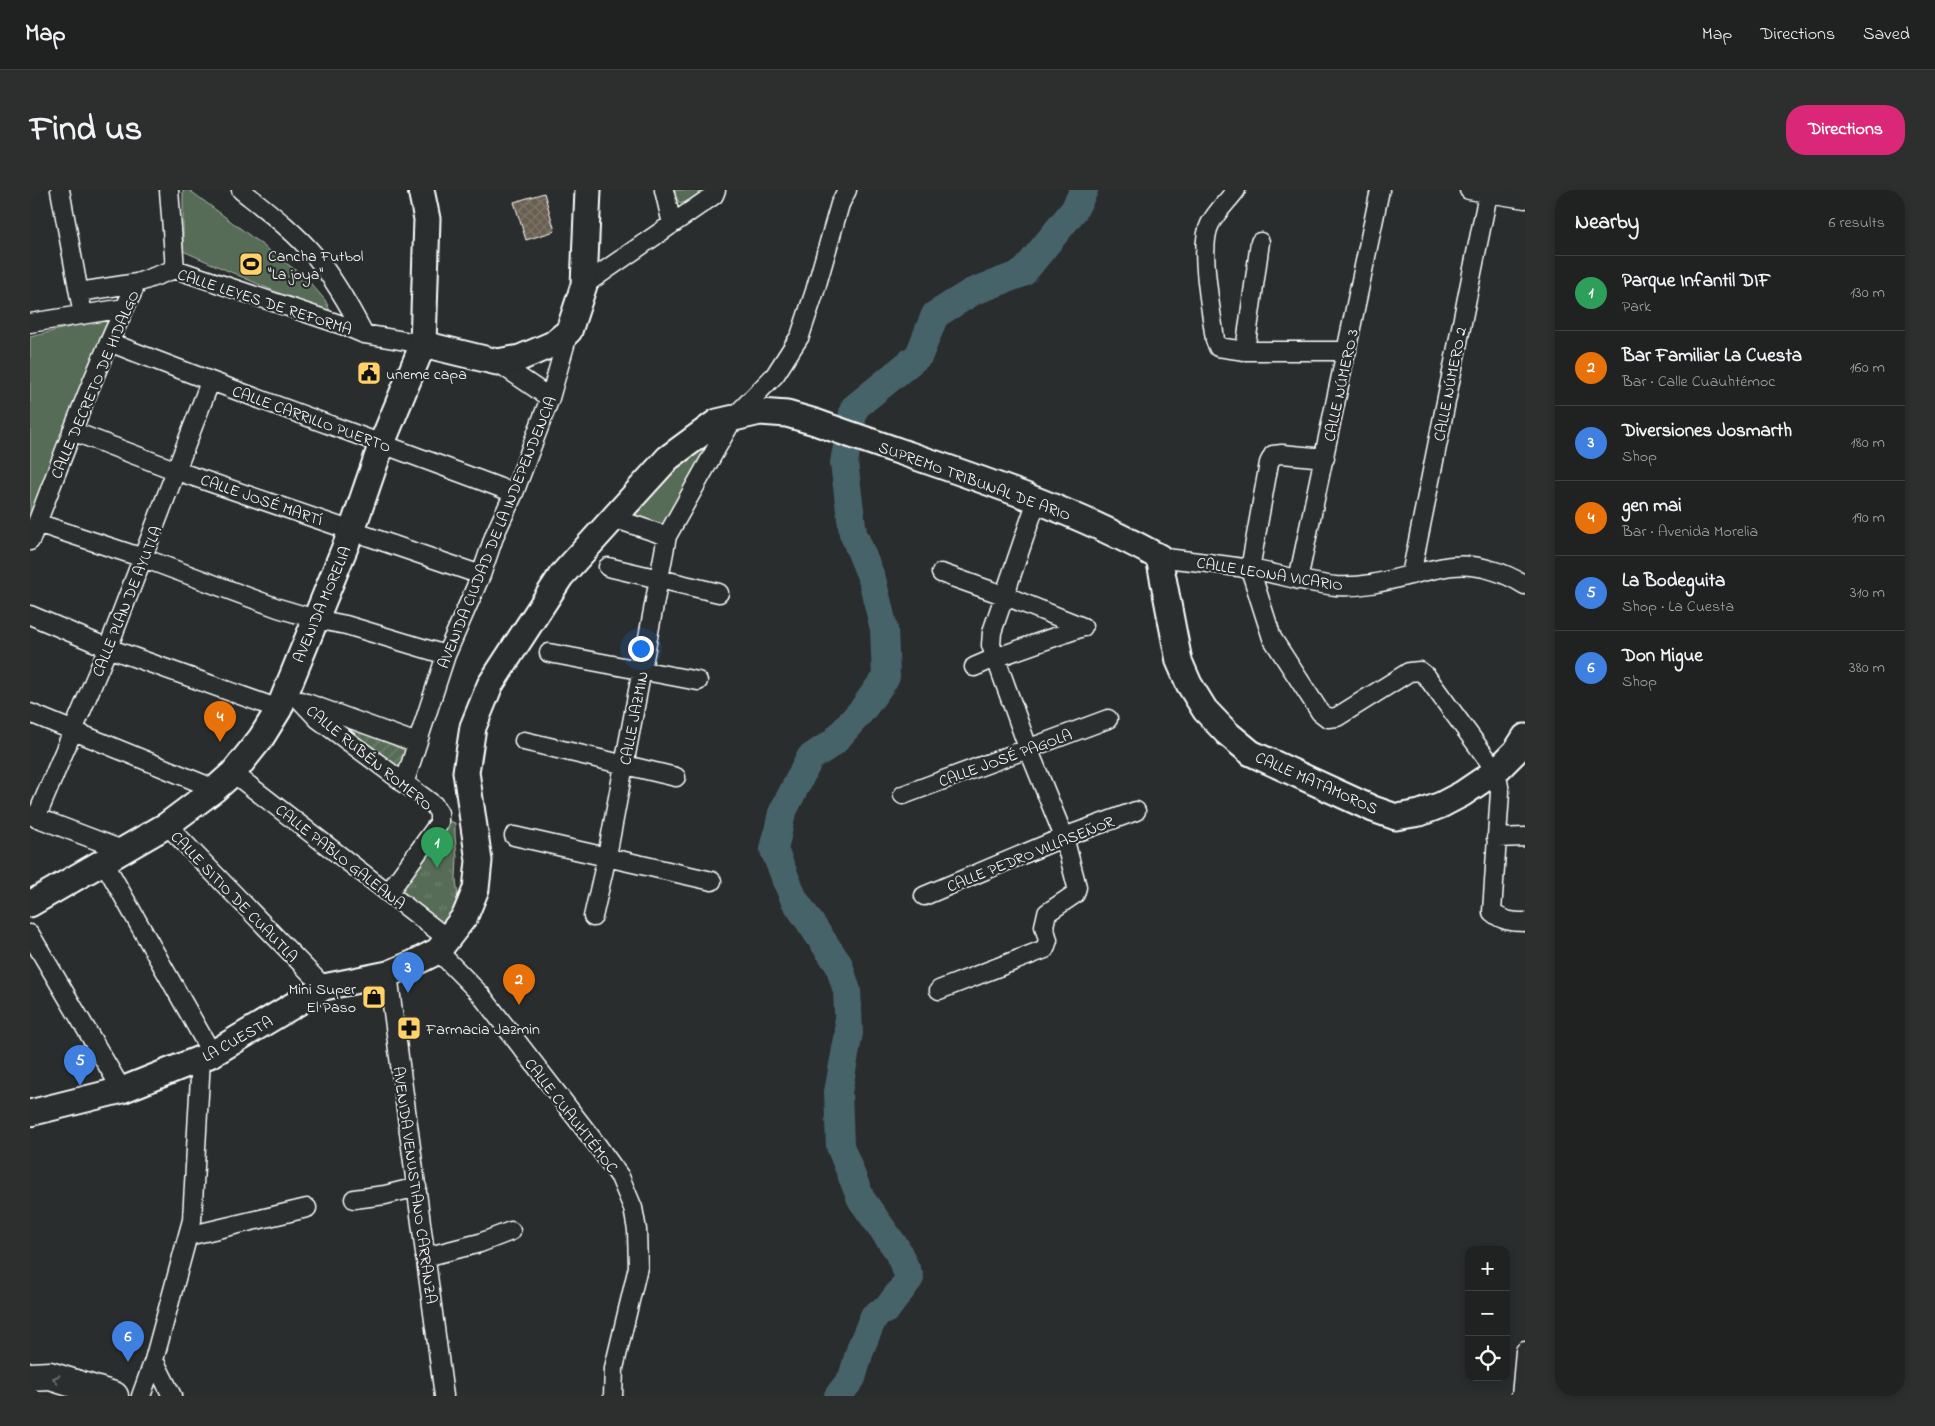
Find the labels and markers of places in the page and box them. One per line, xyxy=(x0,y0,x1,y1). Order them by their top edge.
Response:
place label: Cancha Futbol "La joya" xyxy=(268,245,364,287)
sports icon: Cancha Futbol "La joya" xyxy=(238,251,264,277)
public building icon: uneme capa xyxy=(356,360,382,386)
place label: uneme capa xyxy=(386,363,467,387)
pin: 4 xyxy=(204,701,236,742)
pin: 1 xyxy=(421,827,453,868)
pin: 3 xyxy=(392,952,424,993)
pin: 2 xyxy=(503,964,535,1005)
place label: Mini Super El Paso xyxy=(288,978,356,1020)
shop icon: Mini Super El Paso xyxy=(361,984,387,1010)
pharmacy icon: Farmacia Jazmin xyxy=(396,1015,422,1041)
place label: Farmacia Jazmin xyxy=(425,1018,540,1042)
pin: 5 xyxy=(64,1045,96,1086)
pin: 6 xyxy=(112,1321,144,1362)

